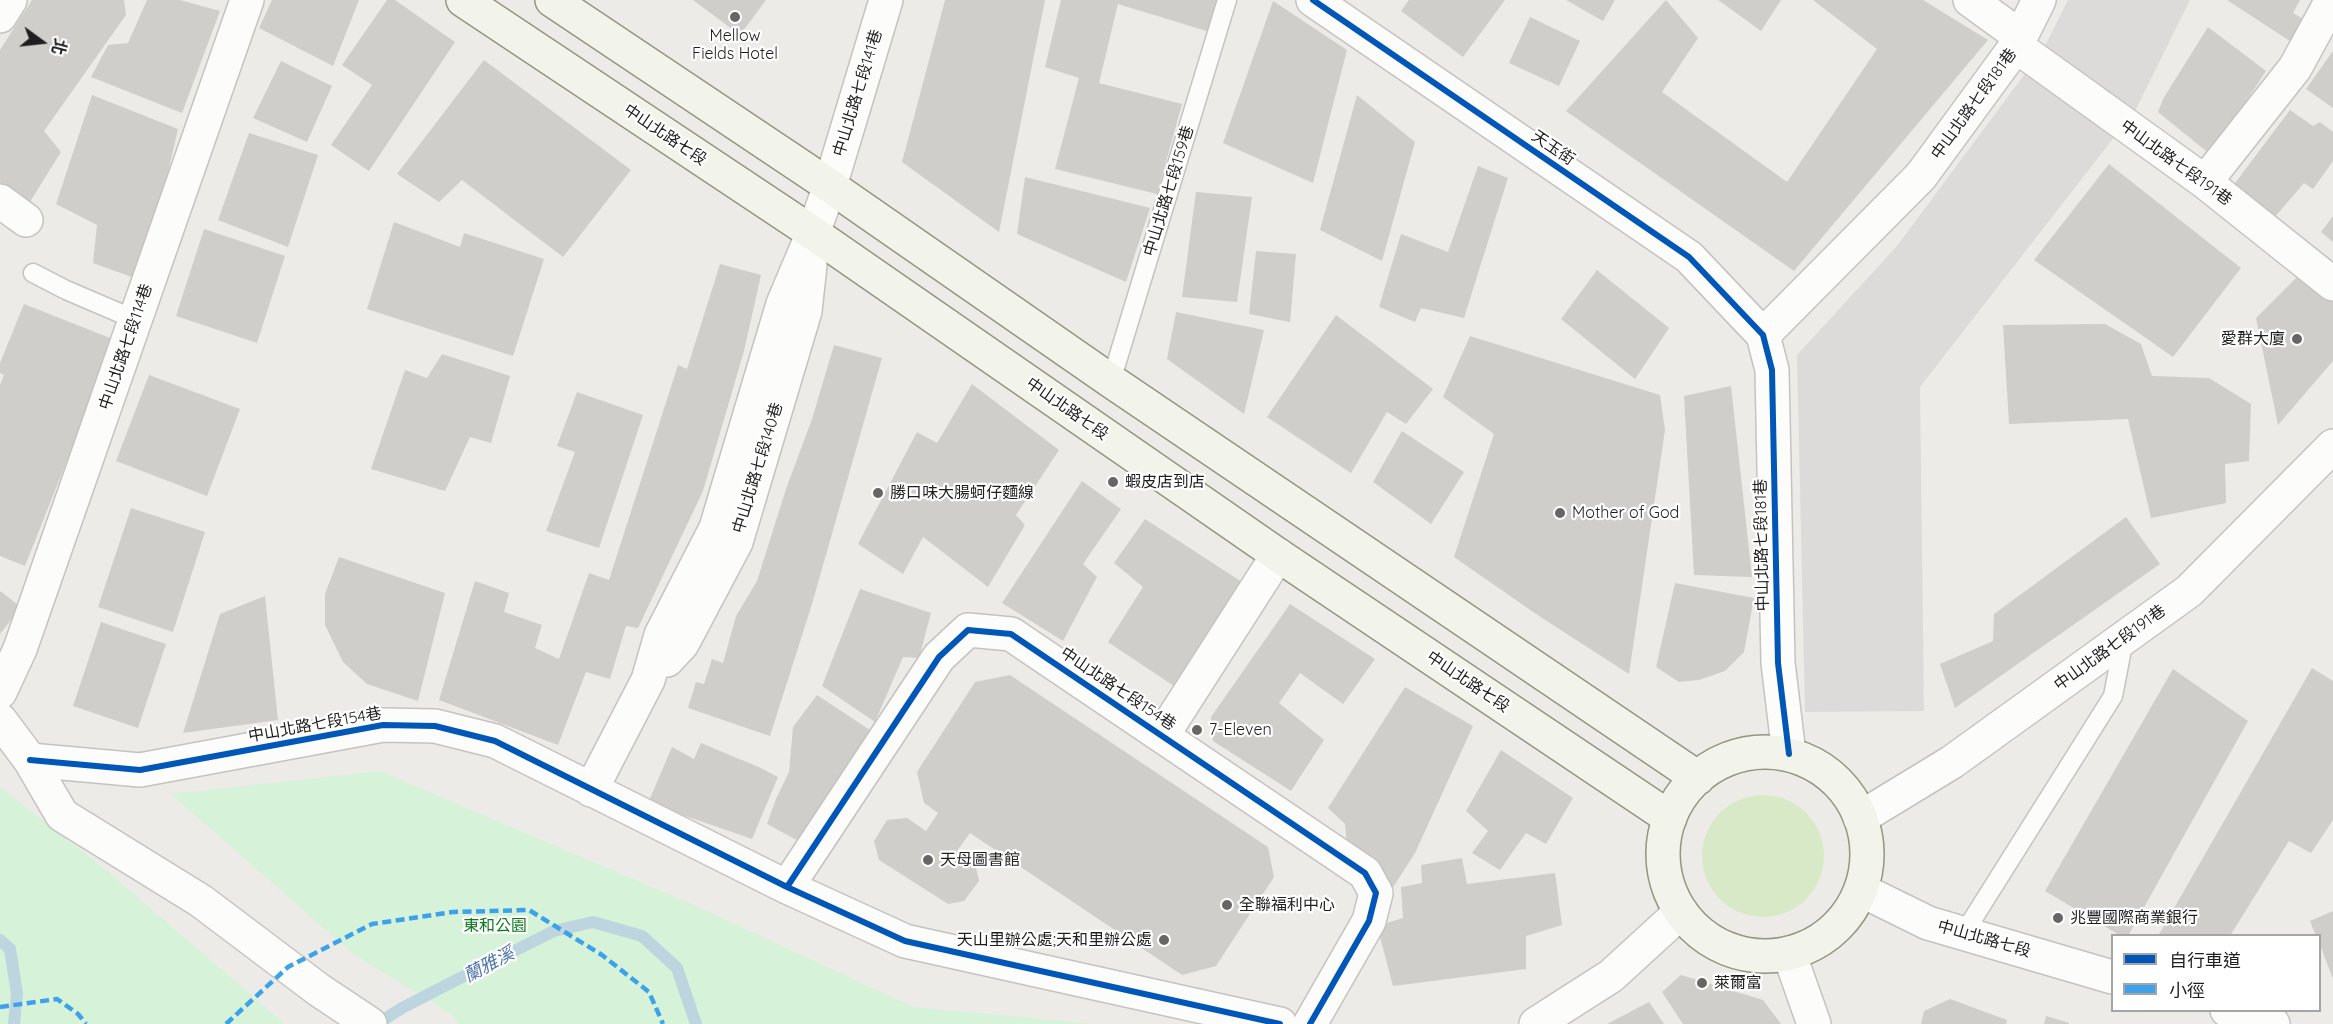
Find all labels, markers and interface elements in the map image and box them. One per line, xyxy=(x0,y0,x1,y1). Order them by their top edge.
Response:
marker: Mellow Fields Hotel xyxy=(728,10,742,24)
north arrow xyxy=(12,12,72,72)
place label: Mellow Fields Hotel xyxy=(692,26,778,64)
street label: 中山北路七段141巷 xyxy=(830,27,886,159)
text: 北 xyxy=(48,36,71,57)
street label: 中山北路七段181巷 xyxy=(1927,45,2021,163)
street label: 中山北路七段 xyxy=(620,100,710,170)
street label: 中山北路七段191巷 xyxy=(2117,116,2235,210)
street label: 中山北路七段159巷 xyxy=(1140,123,1198,259)
street label: 天玉街 xyxy=(1528,127,1578,169)
street label: 中山北路七段114巷 xyxy=(95,281,157,413)
place label: 愛群大廈 xyxy=(2221,329,2285,349)
marker: 愛群大廈 xyxy=(2290,332,2304,346)
street label: 中山北路七段 xyxy=(1022,374,1112,444)
street label: 中山北路七段140巷 xyxy=(729,400,787,536)
place label: 蝦皮店到店 xyxy=(1125,472,1205,492)
marker: 蝦皮店到店 xyxy=(1106,475,1120,489)
street label: 中山北路七段181巷 xyxy=(1751,479,1773,611)
place label: 勝口味大腸蚵仔麵線 xyxy=(890,483,1034,503)
marker: 勝口味大腸蚵仔麵線 xyxy=(871,486,885,500)
place label: Mother of God xyxy=(1572,503,1679,523)
marker: Mother of God xyxy=(1553,506,1567,520)
street label: 中山北路七段191巷 xyxy=(2051,601,2169,695)
street label: 中山北路七段154巷 xyxy=(1057,643,1179,735)
street label: 中山北路七段 xyxy=(1423,647,1513,717)
street label: 中山北路七段154巷 xyxy=(247,704,383,746)
place label: 7-Eleven xyxy=(1209,720,1272,740)
marker: 7-Eleven xyxy=(1190,723,1204,737)
place label: 天母圖書館 xyxy=(940,850,1020,870)
marker: 天母圖書館 xyxy=(921,853,935,867)
place label: 全聯福利中心 xyxy=(1239,895,1335,915)
marker: 全聯福利中心 xyxy=(1220,898,1234,912)
place label: 兆豐國際商業銀行 xyxy=(2070,908,2198,928)
marker: 兆豐國際商業銀行 xyxy=(2051,911,2065,925)
park label: 東和公園 xyxy=(463,916,527,936)
street label: 中山北路七段 xyxy=(1935,917,2033,961)
place label: 天山里辦公處;天和里辦公處 xyxy=(957,930,1152,950)
marker: 天山里辦公處;天和里辦公處 xyxy=(1157,933,1171,947)
legend xyxy=(2111,934,2321,1012)
water label: 蘭雅溪 xyxy=(460,943,518,987)
text: 自行車道 xyxy=(2169,949,2241,972)
place label: 萊爾富 xyxy=(1714,973,1762,993)
marker: 萊爾富 xyxy=(1695,976,1709,990)
text: 小徑 xyxy=(2169,979,2205,1002)

